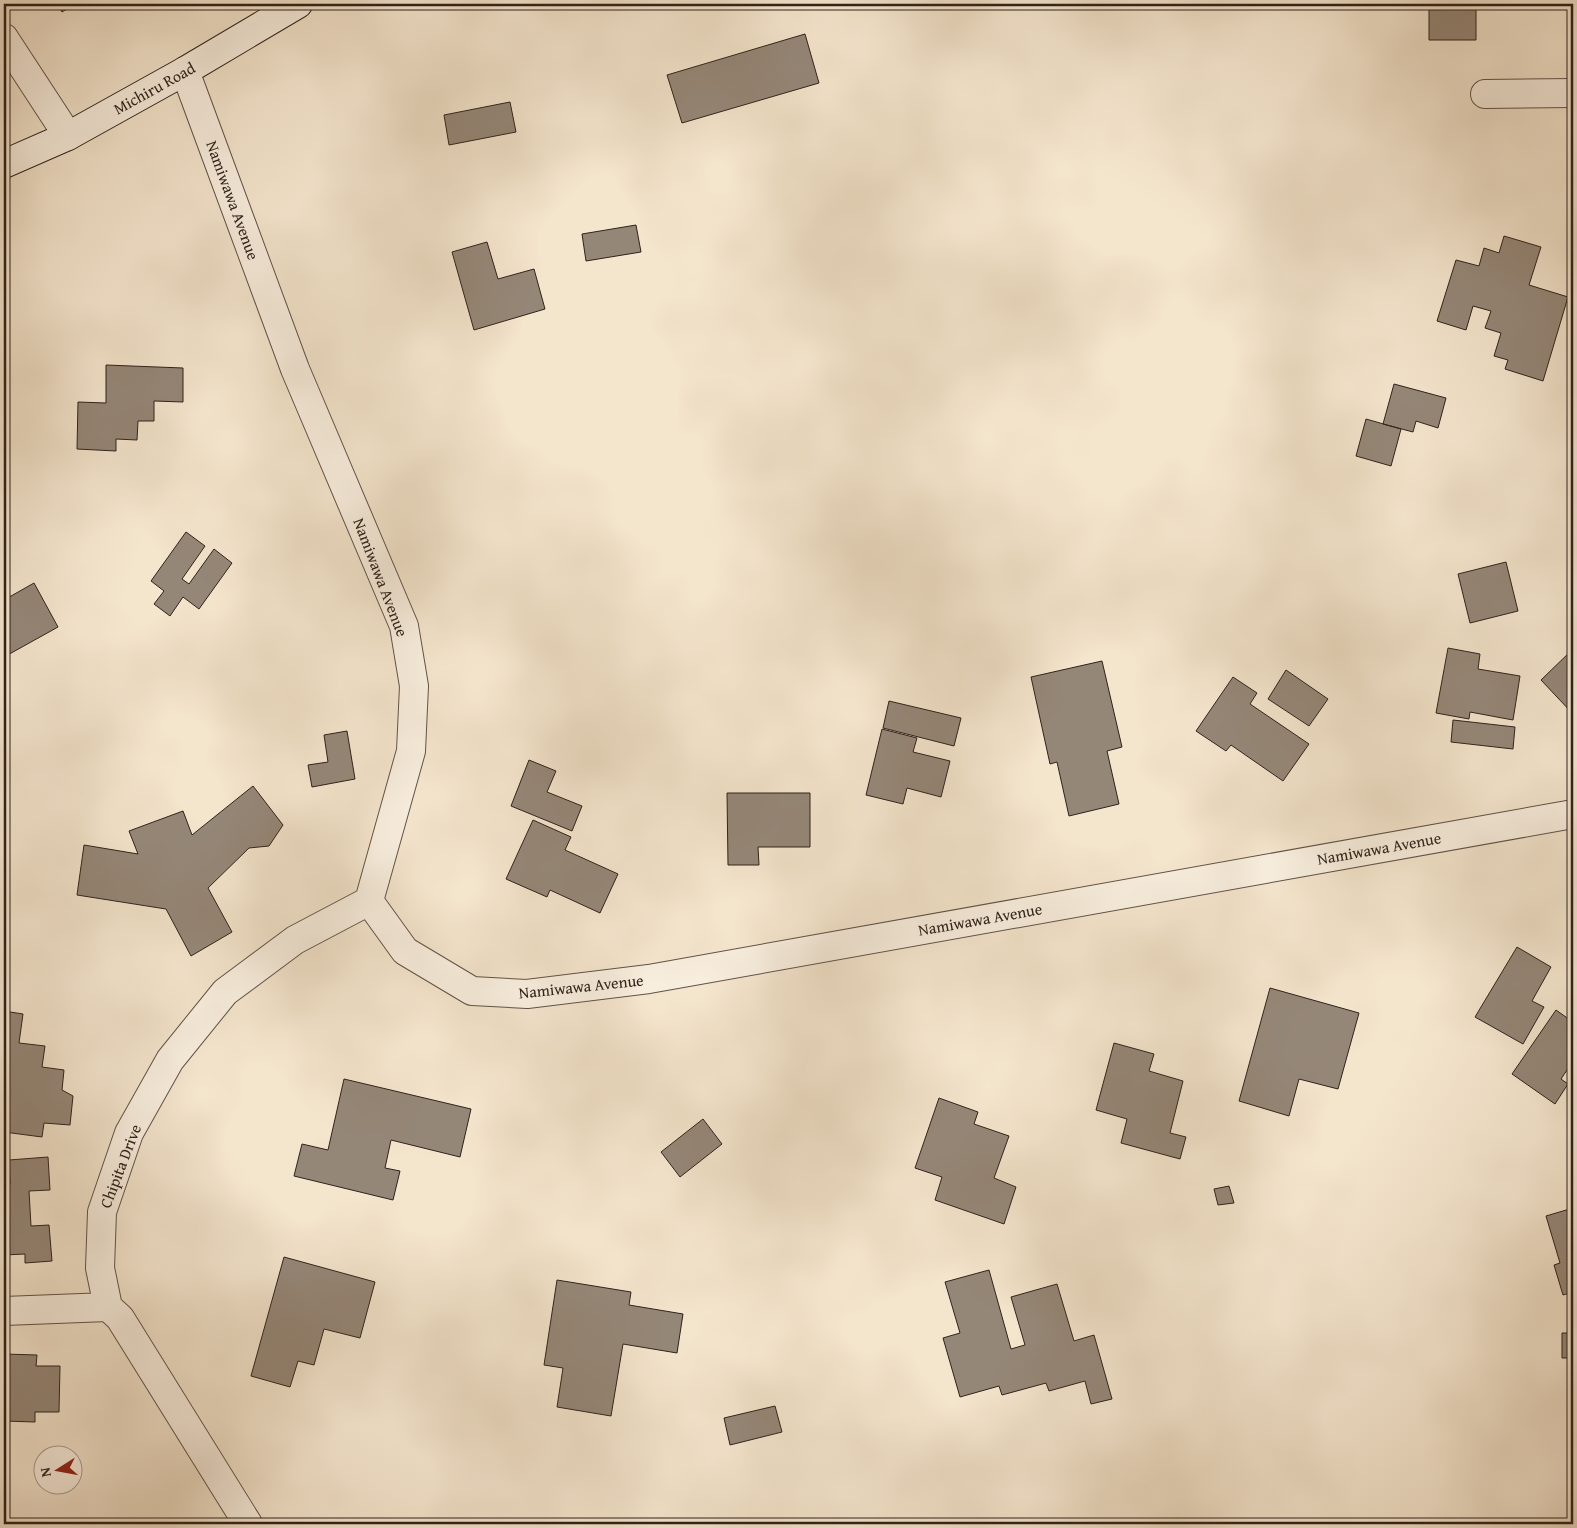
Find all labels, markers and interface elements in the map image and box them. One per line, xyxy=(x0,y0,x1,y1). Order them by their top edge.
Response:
street label: Michiru Road xyxy=(109,55,200,120)
street label: Namiwawa Avenue xyxy=(200,137,266,263)
street label: Namiwawa Avenue xyxy=(347,514,415,640)
street label: Namiwawa Avenue xyxy=(1315,825,1443,871)
street label: Namiwawa Avenue xyxy=(916,896,1044,942)
street label: Namiwawa Avenue xyxy=(517,968,645,1004)
street label: Chipita Drive xyxy=(93,1121,147,1211)
north arrow xyxy=(32,1446,82,1496)
text: N xyxy=(34,1465,56,1479)

